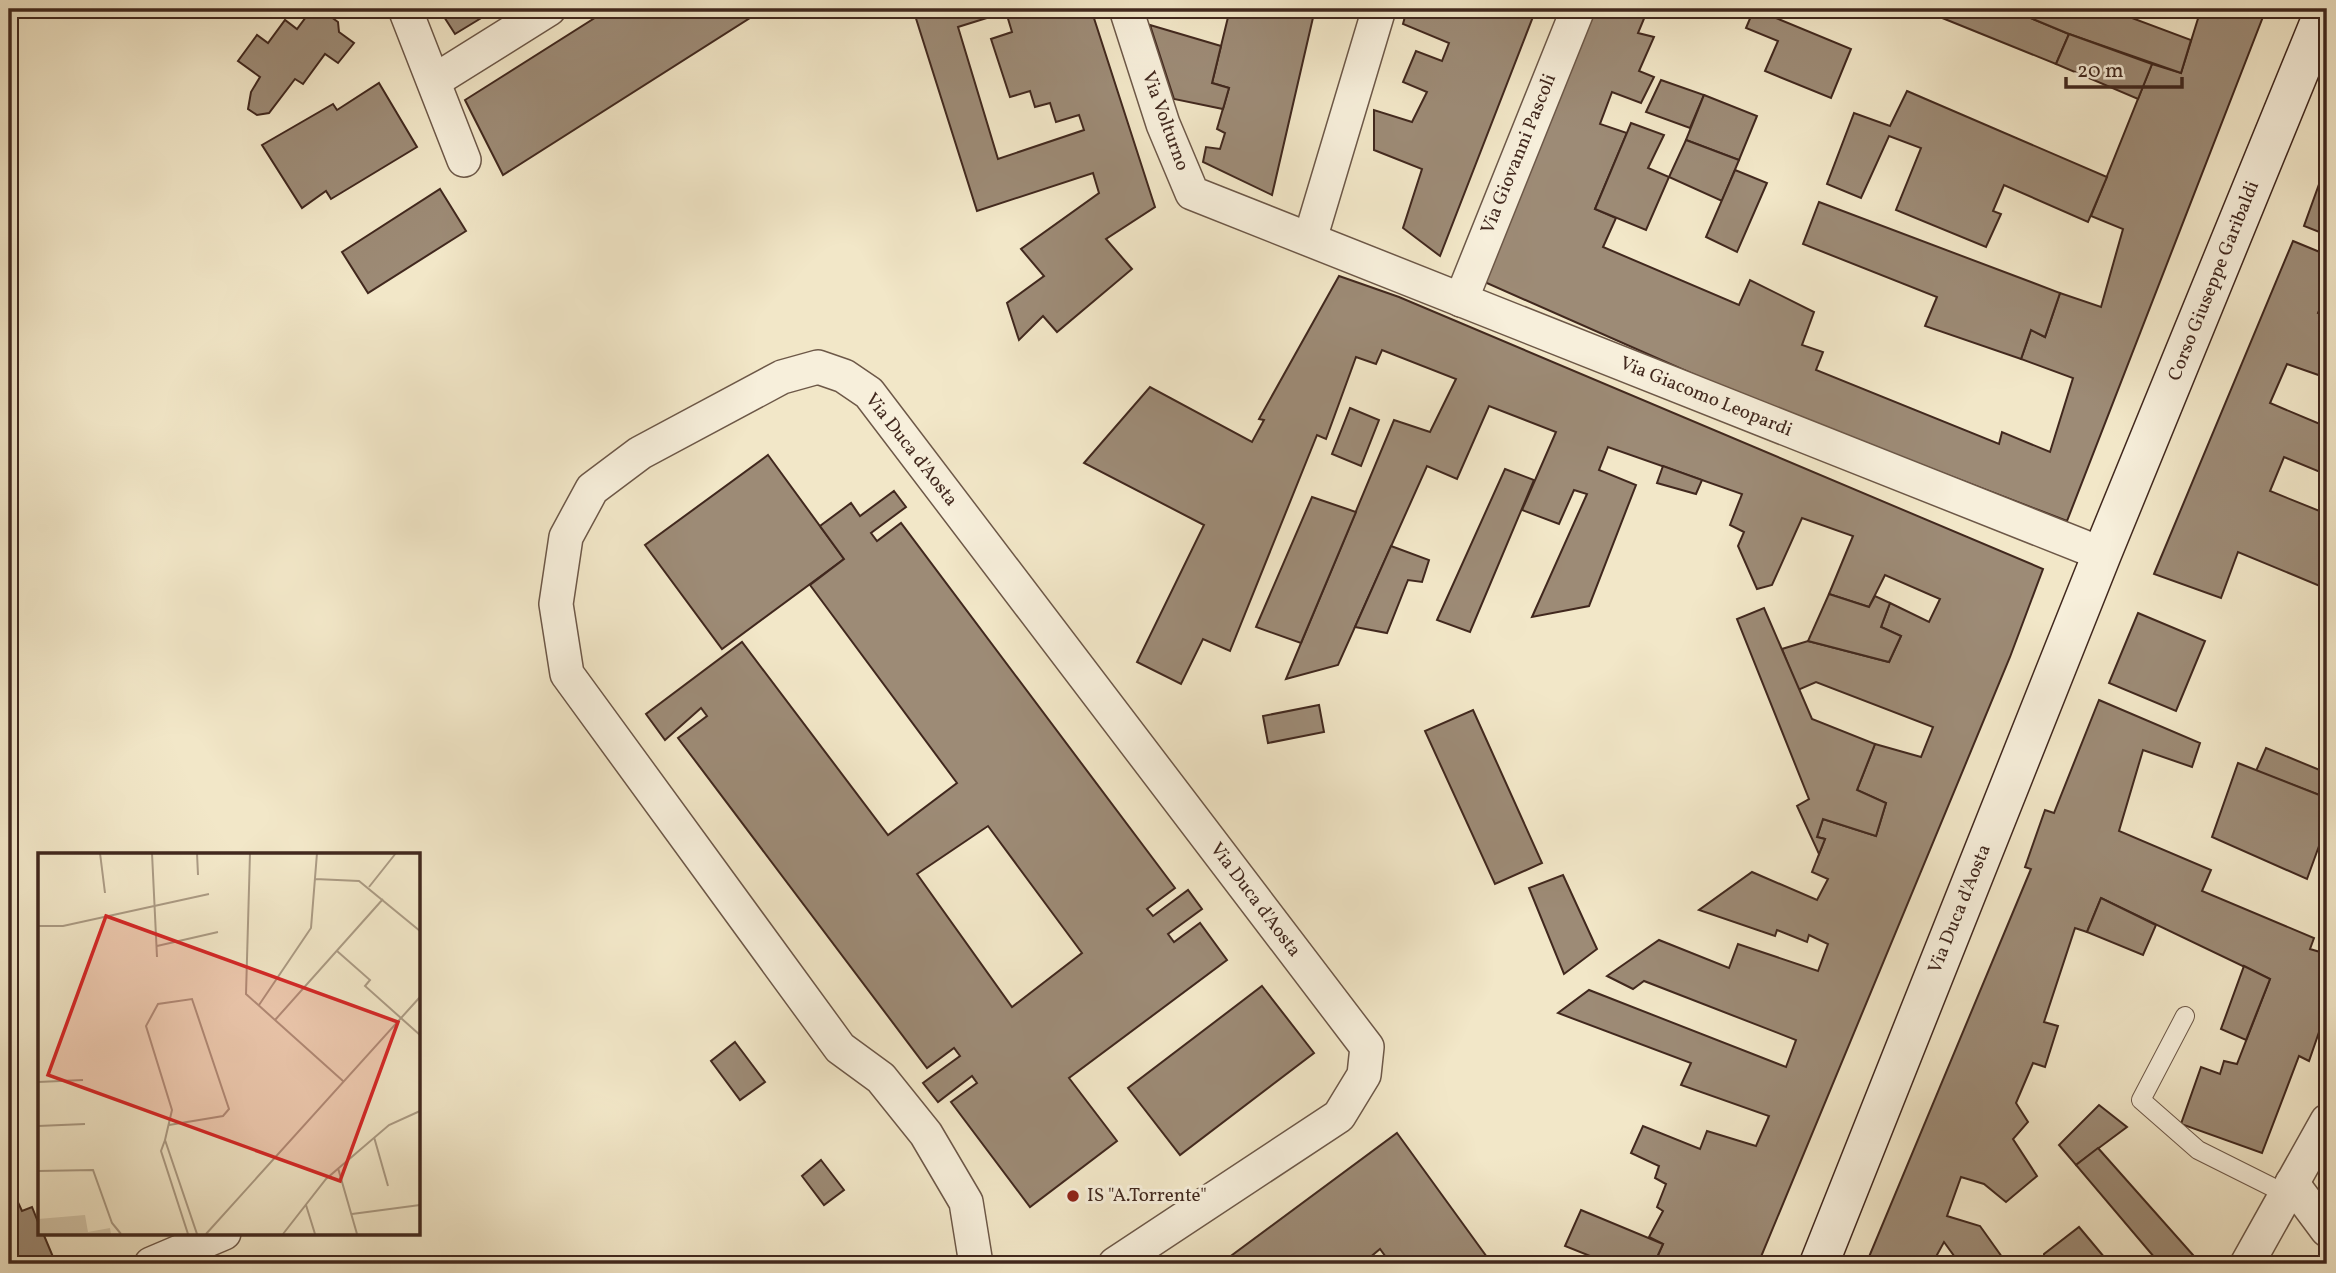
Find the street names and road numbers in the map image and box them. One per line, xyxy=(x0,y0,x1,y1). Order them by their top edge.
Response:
street label: Via Volturno xyxy=(1135,68,1195,174)
street label: Via Giovanni Pascoli xyxy=(1475,70,1563,238)
street label: Corso Giuseppe Garibaldi xyxy=(2162,177,2266,385)
street label: Via Giacomo Leopardi xyxy=(1616,350,1796,444)
street label: Via Duca d'Aosta xyxy=(858,388,964,512)
street label: Via Duca d'Aosta xyxy=(1203,837,1307,963)
street label: Via Duca d'Aosta xyxy=(1922,840,1998,978)

